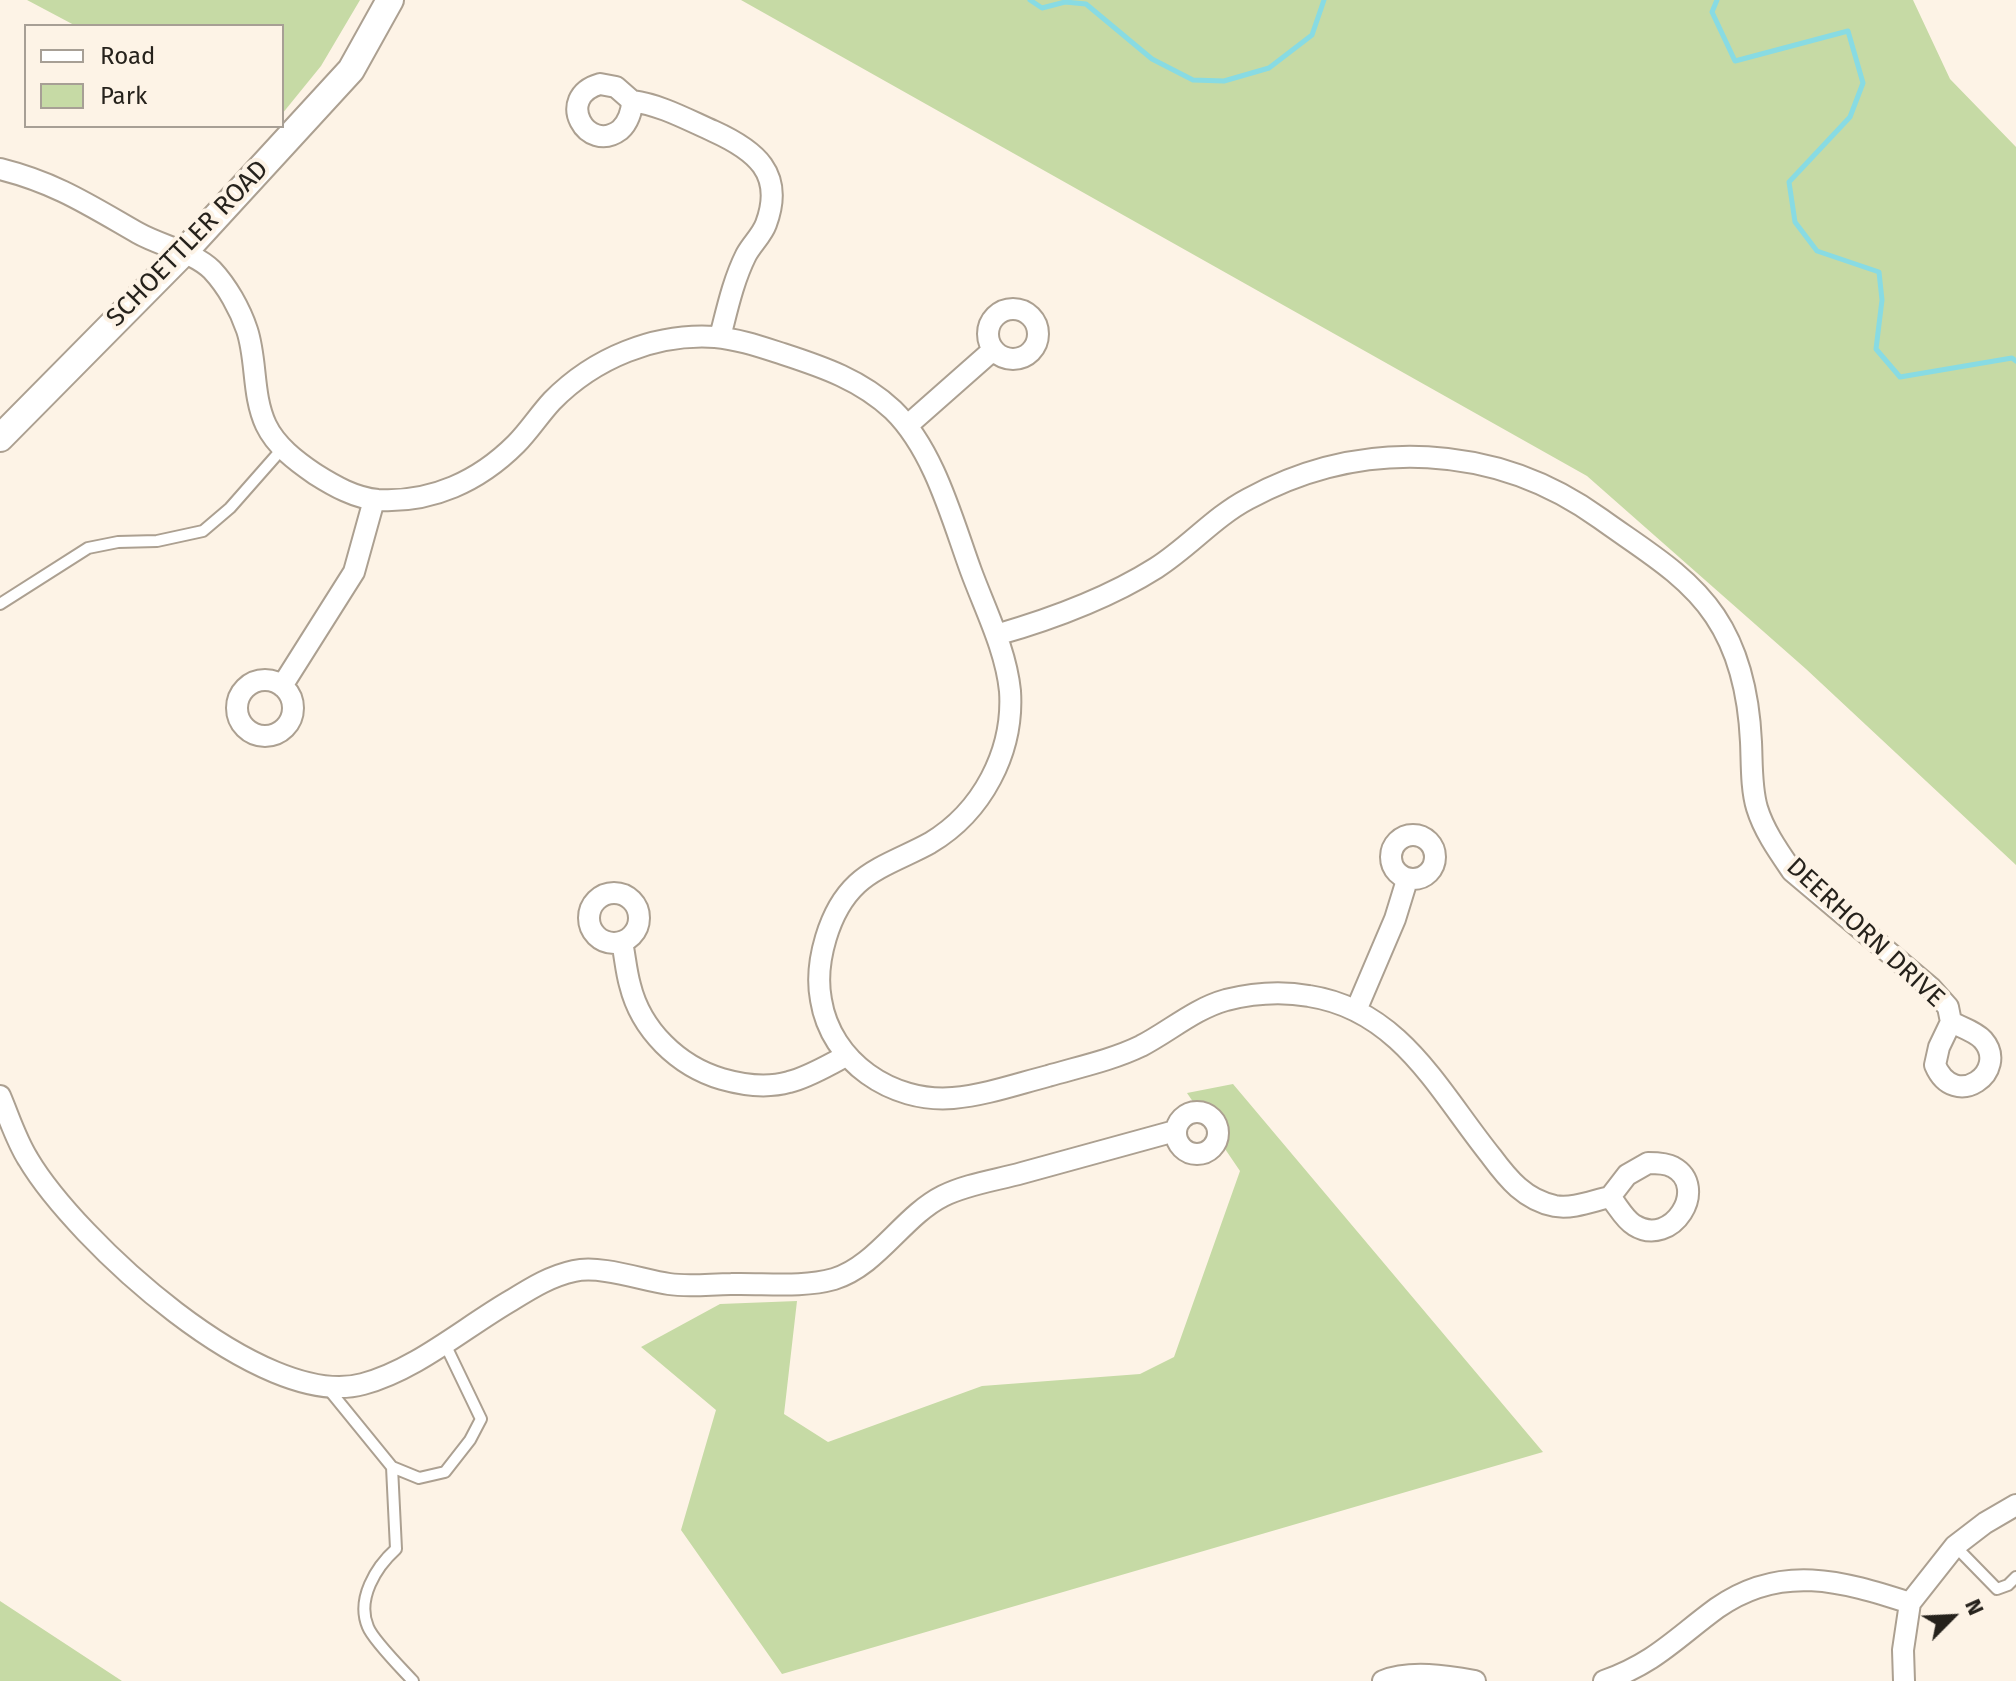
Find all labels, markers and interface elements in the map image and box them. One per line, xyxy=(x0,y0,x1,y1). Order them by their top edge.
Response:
legend xyxy=(24,24,284,128)
text: Road xyxy=(100,42,155,70)
text: Park xyxy=(100,82,147,110)
street label: SCHOETTLER ROAD xyxy=(101,154,275,334)
street label: DEERHORN DRIVE xyxy=(1779,852,1951,1014)
north arrow xyxy=(1912,1577,1992,1657)
text: N xyxy=(1959,1595,1990,1619)

